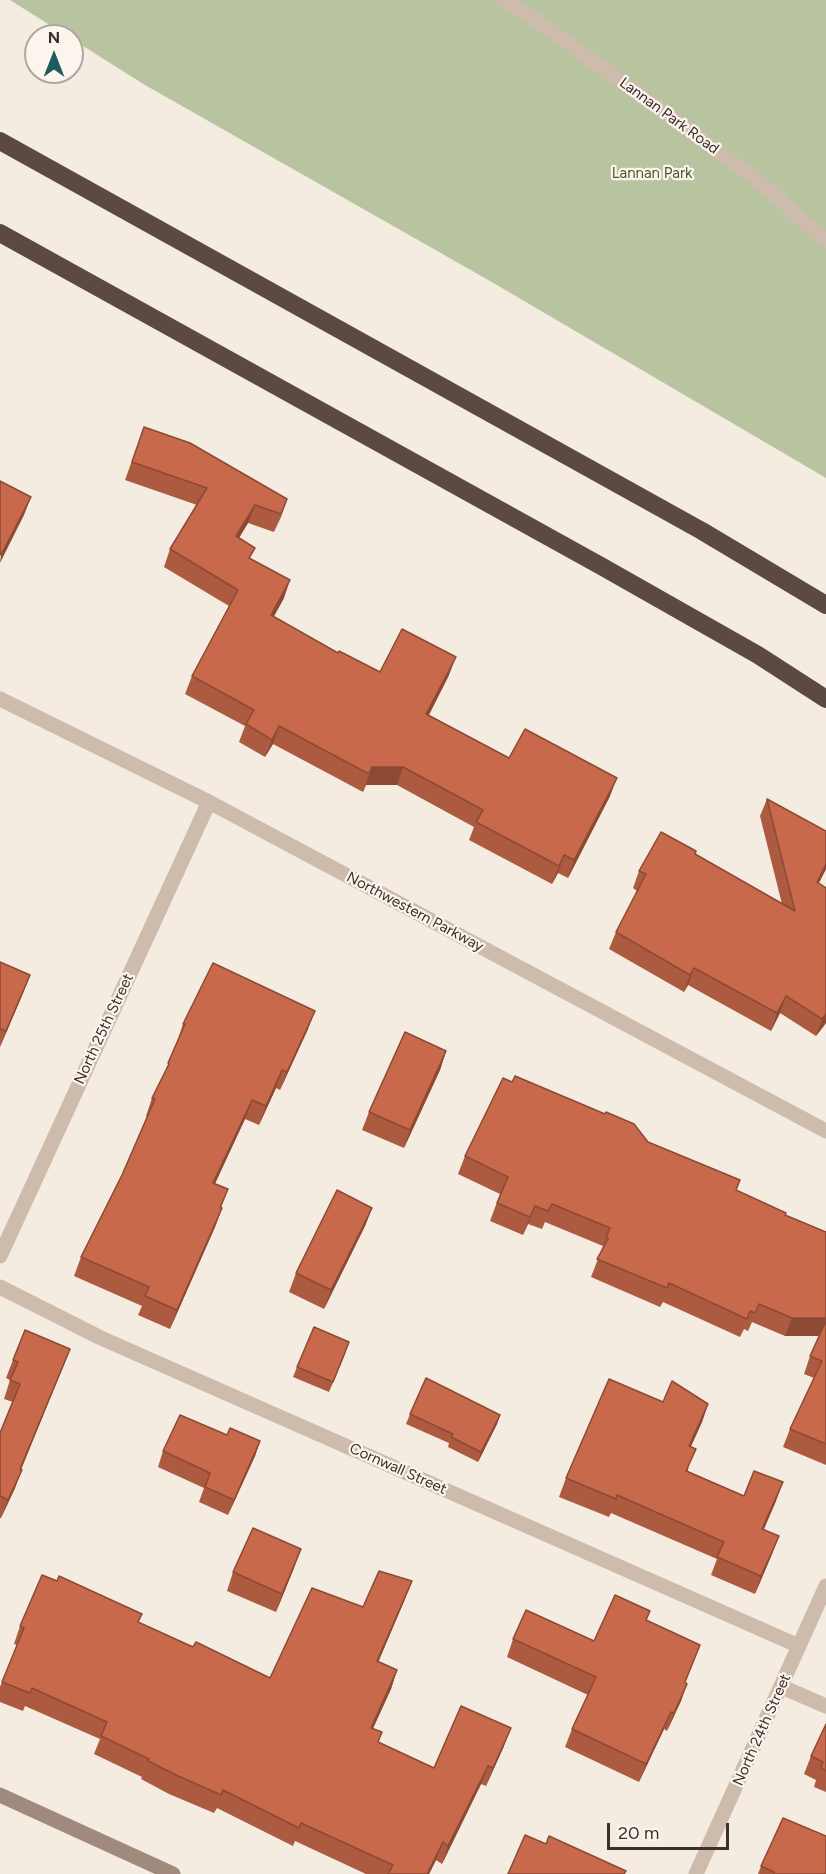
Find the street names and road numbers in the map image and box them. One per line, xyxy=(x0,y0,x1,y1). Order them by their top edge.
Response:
street label: Lannan Park Road xyxy=(616,74,722,158)
street label: Northwestern Parkway xyxy=(343,868,487,956)
street label: North 25th Street xyxy=(71,971,137,1087)
street label: Cornwall Street xyxy=(347,1440,449,1498)
street label: North 24th Street xyxy=(729,1671,795,1789)

